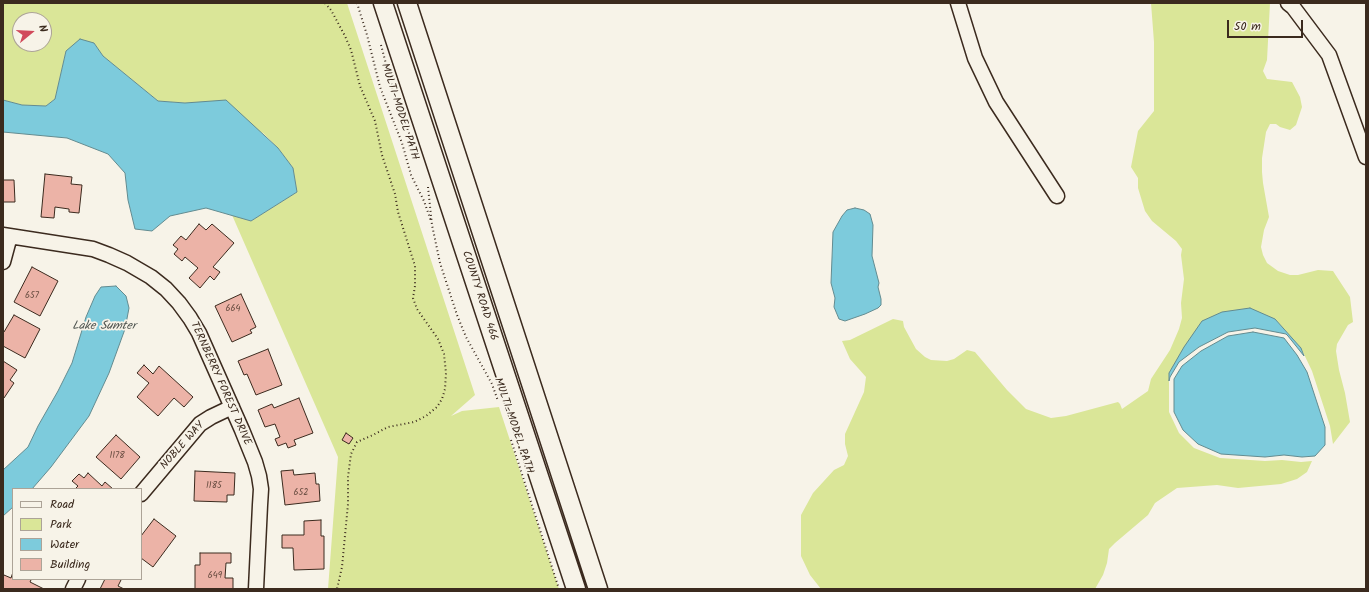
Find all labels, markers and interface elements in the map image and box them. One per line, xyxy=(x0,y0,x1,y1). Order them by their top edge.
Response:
north arrow xyxy=(12,12,52,52)
scale bar xyxy=(1229,12,1305,38)
text: 50 m xyxy=(1234,17,1261,36)
text: N xyxy=(33,23,52,35)
street label: MULTI-MODEL PATH xyxy=(377,62,421,162)
street label: COUNTY ROAD 466 xyxy=(458,249,500,343)
house number: 657 xyxy=(25,291,39,301)
house number: 664 xyxy=(226,304,240,314)
water label: Lake Sumter xyxy=(72,320,136,334)
street label: TERNBERRY FOREST DRIVE xyxy=(187,320,253,448)
street label: MULTI-MODEL PATH xyxy=(490,376,536,476)
street label: NOBLE WAY xyxy=(158,419,208,473)
house number: 1178 xyxy=(109,451,125,461)
house number: 1185 xyxy=(206,481,222,491)
legend xyxy=(12,488,142,580)
house number: 652 xyxy=(293,488,309,498)
text: Road xyxy=(50,495,74,514)
text: Park xyxy=(50,515,72,534)
text: Water xyxy=(50,535,79,554)
text: Building xyxy=(50,555,90,574)
house number: 649 xyxy=(208,571,222,581)

